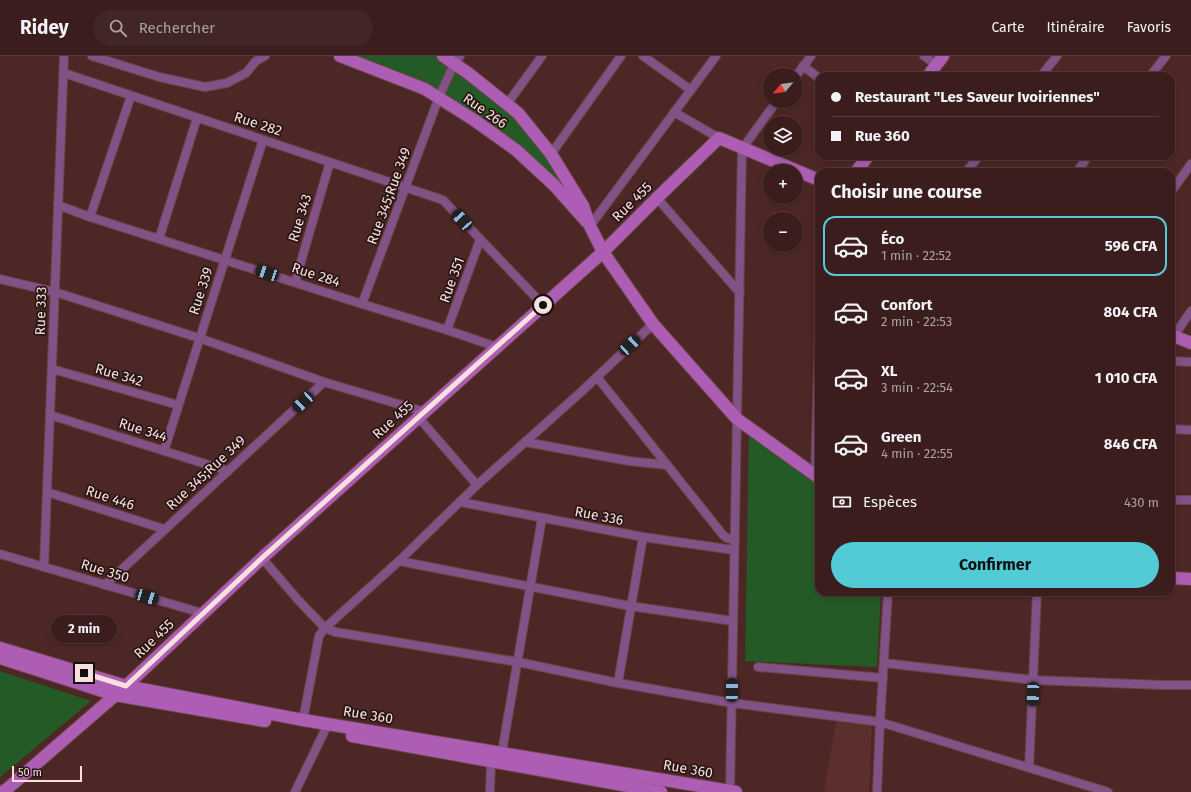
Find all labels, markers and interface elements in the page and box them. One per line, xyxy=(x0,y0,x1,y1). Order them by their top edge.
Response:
search box xyxy=(93,10,373,46)
text: Ridey xyxy=(20,16,69,39)
icon: search xyxy=(107,17,129,39)
text: Rechercher xyxy=(139,19,215,37)
text: Carte xyxy=(991,19,1025,36)
text: Itinéraire xyxy=(1047,19,1105,36)
text: Favoris xyxy=(1127,19,1171,36)
north arrow xyxy=(763,68,803,108)
map controls xyxy=(763,68,803,252)
text: Restaurant "Les Saveur Ivoiriennes" xyxy=(855,88,1100,106)
street label: Rue 266 xyxy=(460,90,510,132)
street label: Rue 282 xyxy=(232,108,284,140)
button: layers xyxy=(763,116,803,156)
text: Rue 360 xyxy=(855,127,910,145)
street label: Rue 345;Rue 349 xyxy=(364,145,414,247)
button: + xyxy=(763,164,803,204)
street label: Rue 455 xyxy=(609,179,655,225)
text: Choisir une course xyxy=(831,181,982,203)
street label: Rue 343 xyxy=(285,192,315,244)
car xyxy=(450,207,474,233)
button: − xyxy=(763,212,803,252)
icon: car xyxy=(833,228,869,264)
text: Éco xyxy=(881,230,904,248)
text: 596 CFA xyxy=(1105,237,1157,255)
text: 1 min · 22:52 xyxy=(881,248,951,263)
street label: Rue 351 xyxy=(436,255,468,305)
street label: Rue 284 xyxy=(290,259,343,291)
car xyxy=(254,264,280,282)
street label: Rue 339 xyxy=(185,265,217,317)
street label: Rue 333 xyxy=(32,286,50,336)
icon: car xyxy=(833,294,869,330)
route start xyxy=(534,296,552,314)
text: Confort xyxy=(881,296,933,314)
text: 804 CFA xyxy=(1103,303,1157,321)
text: 2 min · 22:53 xyxy=(881,314,952,329)
car xyxy=(617,332,643,358)
street label: Rue 342 xyxy=(93,360,145,390)
icon: car xyxy=(833,360,869,396)
text: XL xyxy=(881,362,897,380)
text: 1 010 CFA xyxy=(1095,369,1157,387)
text: 3 min · 22:54 xyxy=(881,380,953,395)
car xyxy=(290,389,316,415)
street label: Rue 455 xyxy=(369,397,417,443)
street label: Rue 344 xyxy=(117,415,170,446)
icon: car xyxy=(833,426,869,462)
text: Green xyxy=(881,428,921,446)
street label: Rue 345;Rue 349 xyxy=(163,432,249,514)
text: 846 CFA xyxy=(1104,435,1157,453)
text: 4 min · 22:55 xyxy=(881,446,953,461)
street label: Rue 446 xyxy=(83,482,137,514)
icon: cash xyxy=(831,491,853,513)
text: Espèces xyxy=(863,493,917,511)
text: 430 m xyxy=(1124,495,1159,510)
street label: Rue 336 xyxy=(573,503,625,529)
button: Confirmer xyxy=(831,542,1159,588)
street label: Rue 350 xyxy=(79,556,131,586)
car xyxy=(134,588,160,606)
callout: 2 min xyxy=(51,615,117,643)
street label: Rue 455 xyxy=(130,616,178,662)
text: 2 min xyxy=(68,621,100,636)
route end xyxy=(75,664,93,682)
car xyxy=(726,678,738,702)
car xyxy=(1027,682,1039,706)
street label: Rue 360 xyxy=(342,703,394,727)
street label: Rue 360 xyxy=(662,756,714,782)
scale bar xyxy=(12,764,82,783)
text: 50 m xyxy=(18,766,42,779)

